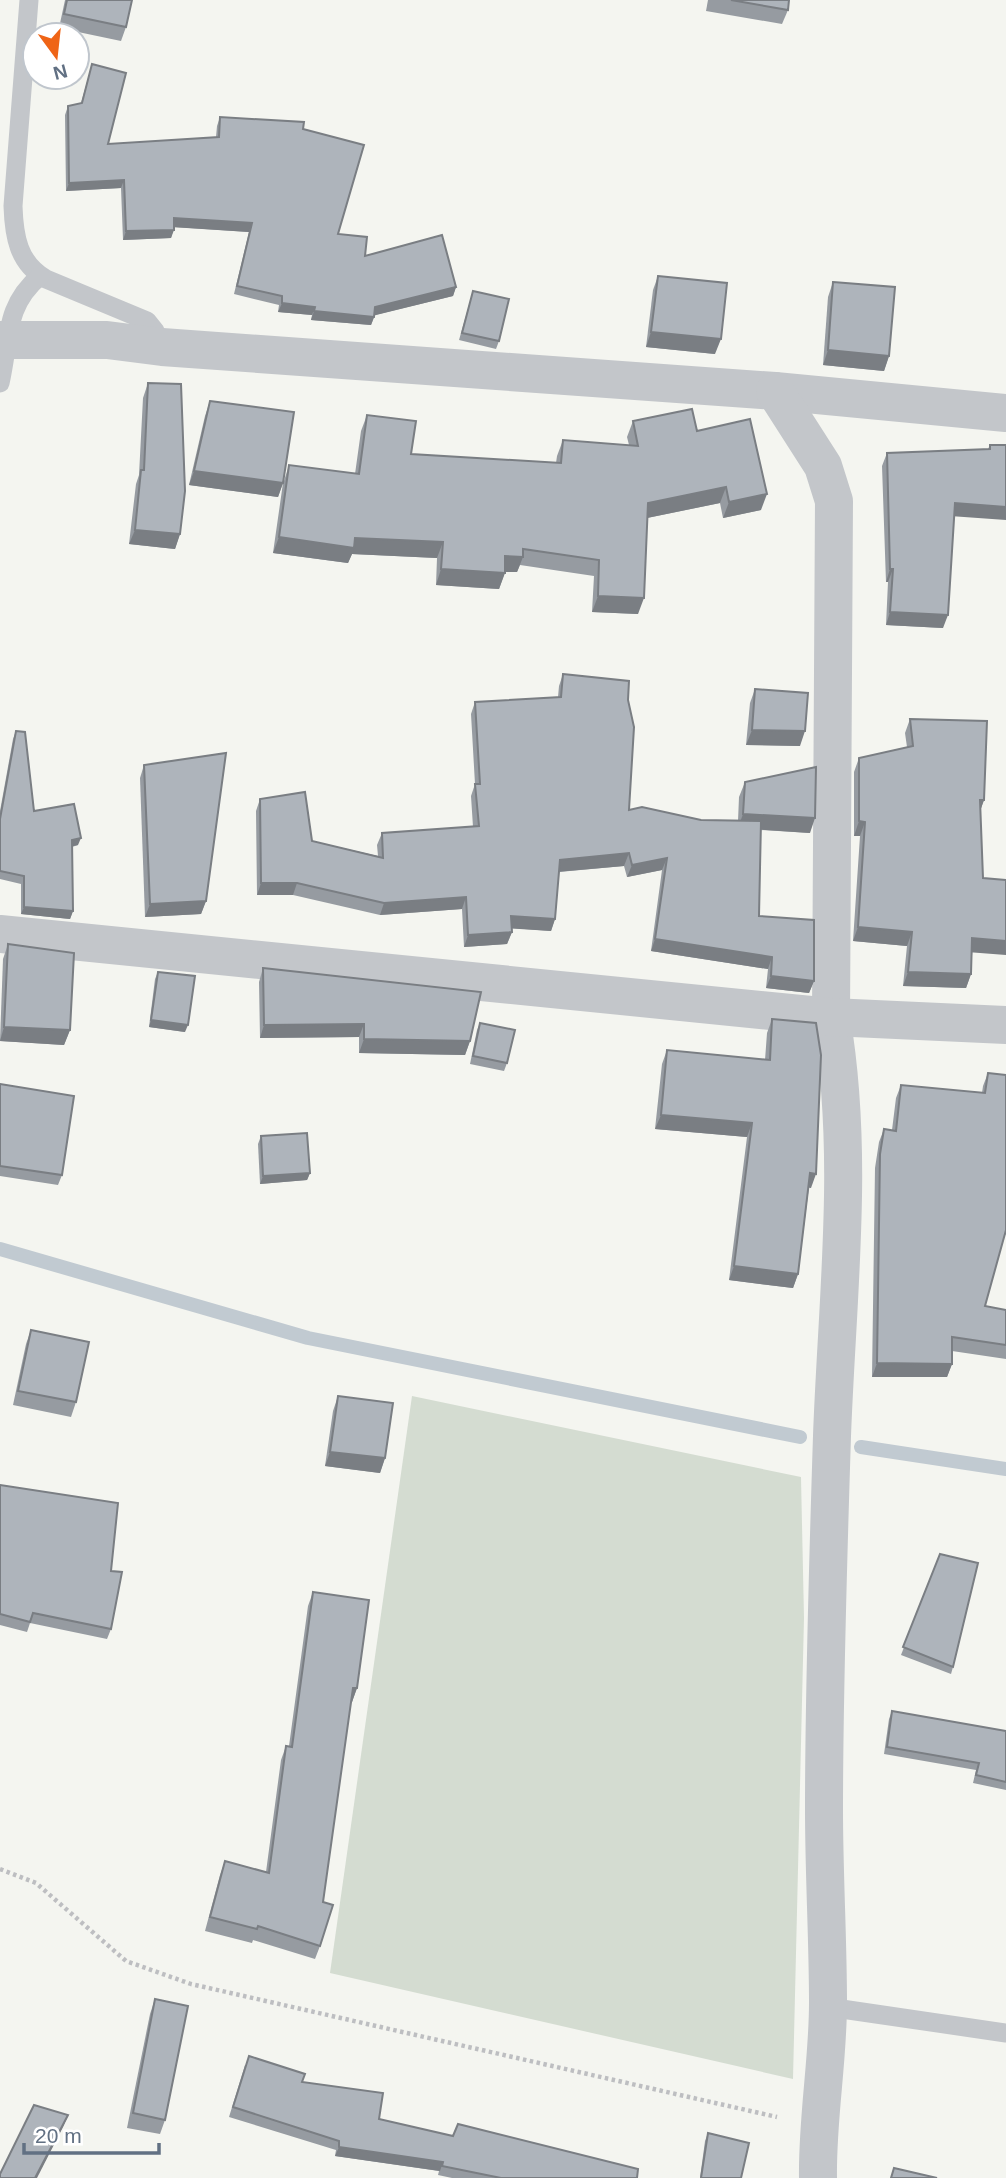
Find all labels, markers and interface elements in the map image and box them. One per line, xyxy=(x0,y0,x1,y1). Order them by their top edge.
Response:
north arrow xyxy=(21,21,91,91)
text: N xyxy=(51,60,70,84)
scale bar xyxy=(24,2112,159,2156)
text: 20 m xyxy=(35,2124,82,2147)

